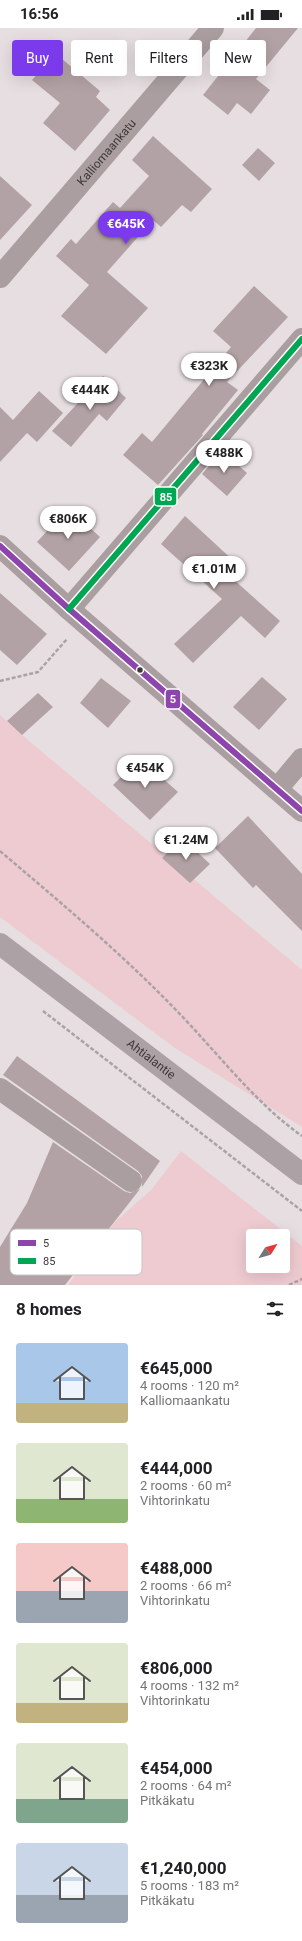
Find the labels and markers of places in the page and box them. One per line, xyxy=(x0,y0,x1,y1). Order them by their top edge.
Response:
pin: €645K xyxy=(98,211,154,245)
pin: €323K xyxy=(181,353,237,387)
pin: €444K xyxy=(62,377,118,411)
pin: €488K xyxy=(196,440,252,474)
pin: €806K xyxy=(40,506,96,540)
pin: €1.01M xyxy=(181,556,247,590)
unlabelled marker xyxy=(135,665,145,675)
pin: €454K xyxy=(117,755,173,789)
pin: €1.24M xyxy=(153,827,219,861)

